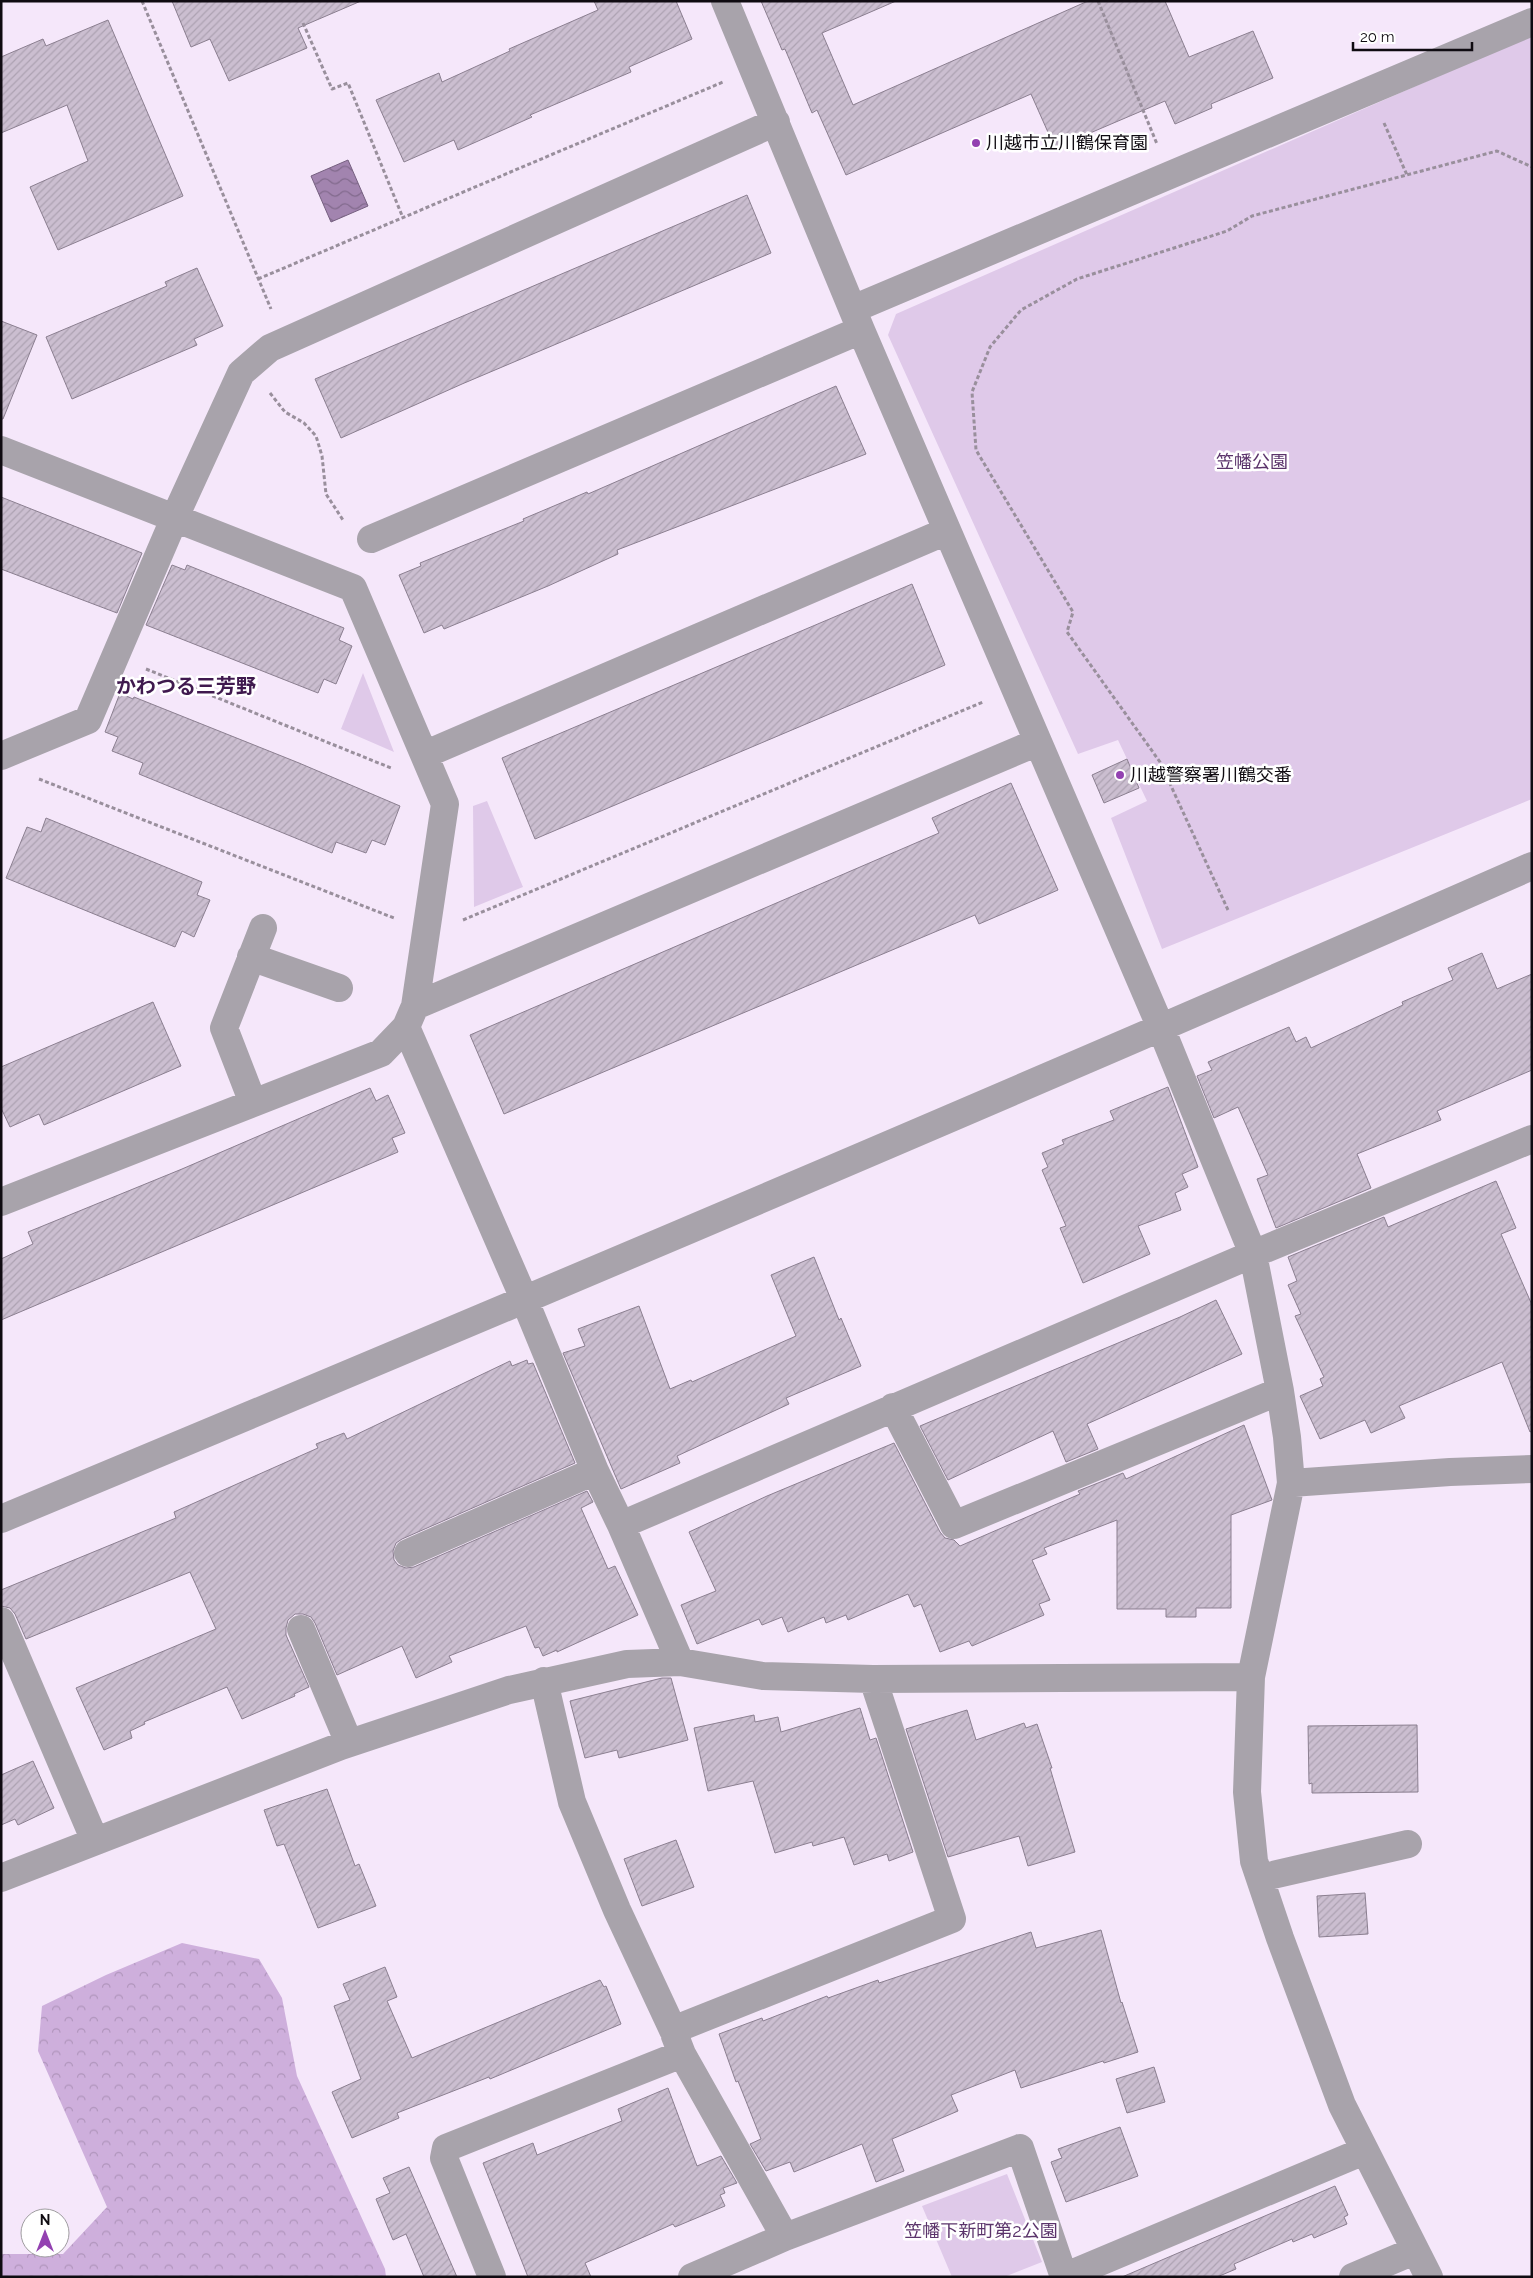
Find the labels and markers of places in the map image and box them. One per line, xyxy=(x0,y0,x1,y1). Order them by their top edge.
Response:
place label: 川越市立川鶴保育園 xyxy=(986,132,1148,153)
marker: 川越市立川鶴保育園 xyxy=(970,137,982,149)
place label: 川越警察署川鶴交番 xyxy=(1130,764,1292,785)
marker: 川越警察署川鶴交番 xyxy=(1114,769,1126,781)

